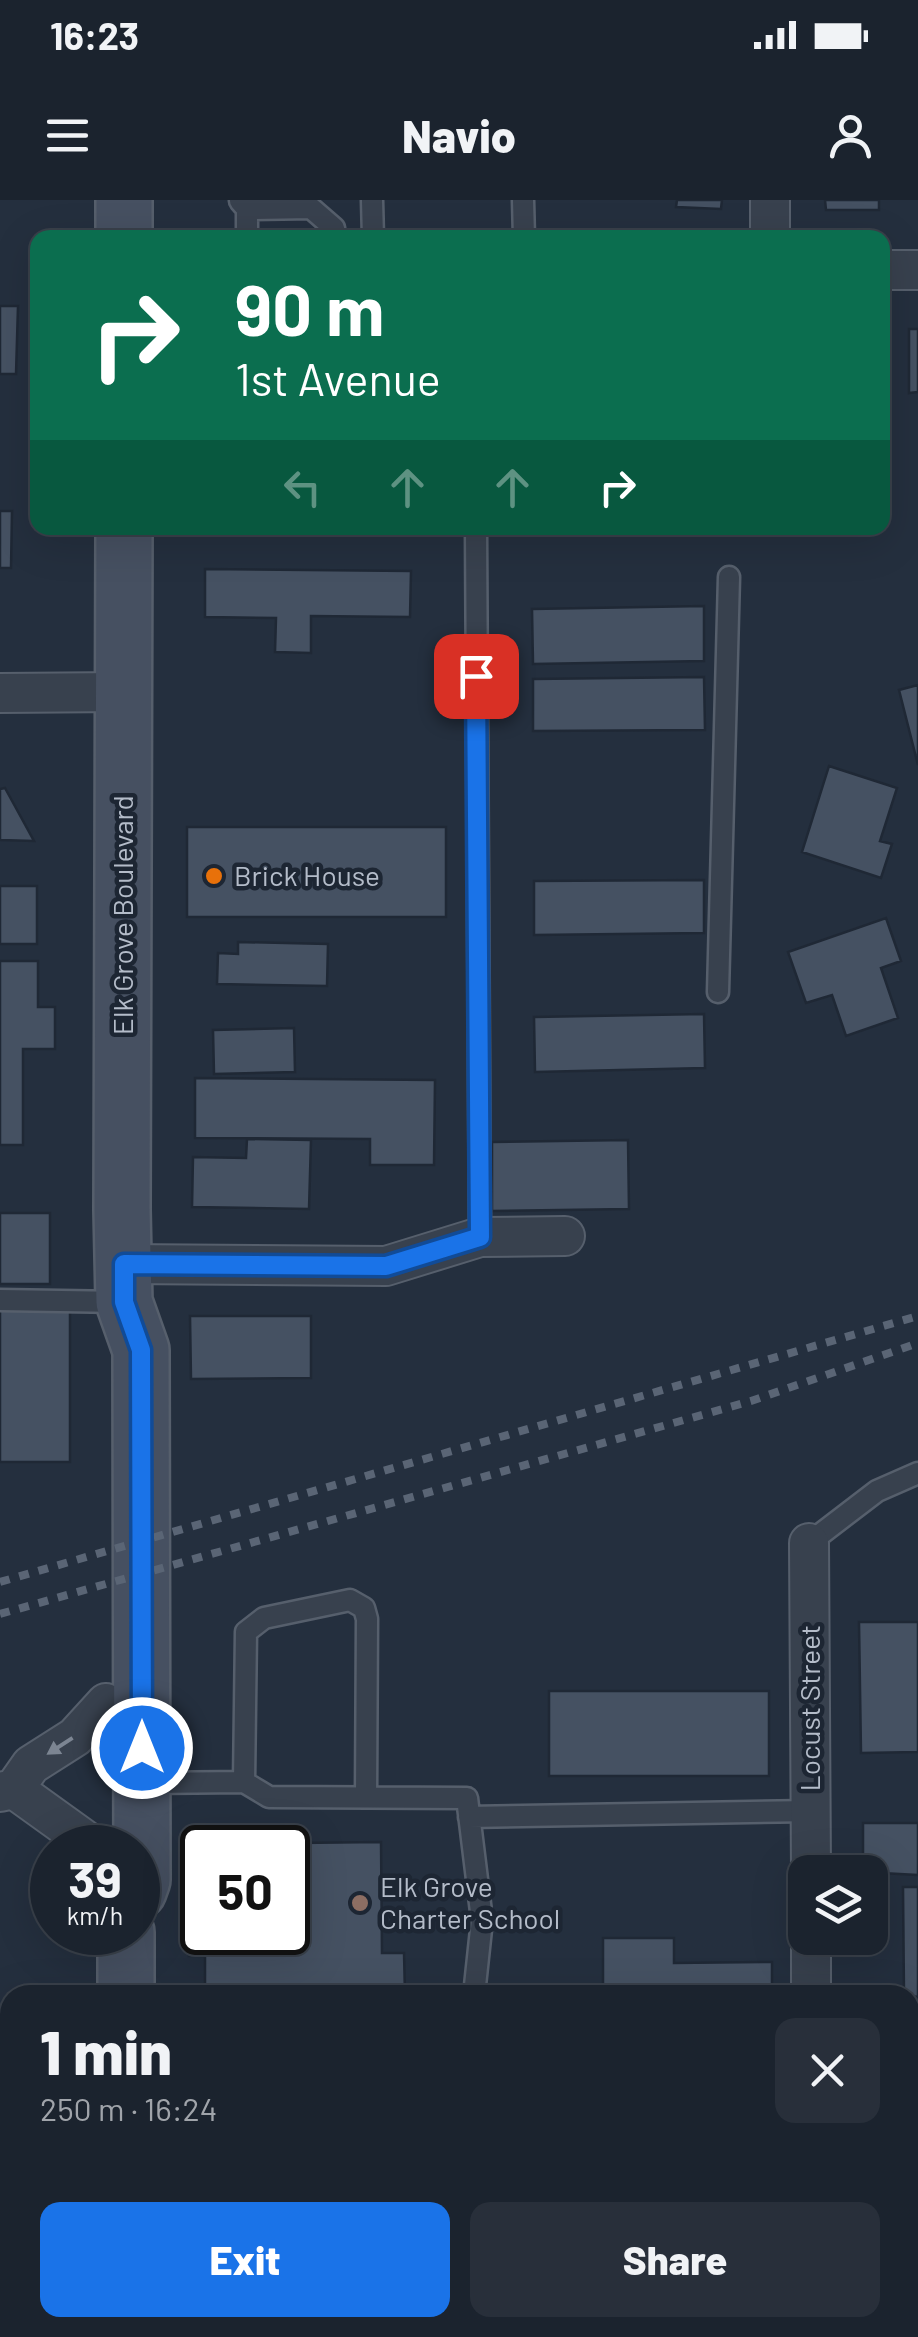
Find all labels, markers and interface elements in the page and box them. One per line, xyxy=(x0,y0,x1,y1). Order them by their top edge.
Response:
text: 16:23 xyxy=(50,12,139,58)
icon: menu xyxy=(40,108,95,163)
text: Navio xyxy=(402,108,516,162)
icon: person xyxy=(823,108,878,163)
text: 90 m xyxy=(235,266,385,350)
icon: right xyxy=(70,270,200,400)
text: 1st Avenue xyxy=(235,351,441,405)
icon: left xyxy=(275,460,330,515)
icon: ahead xyxy=(380,460,435,515)
icon: ahead xyxy=(485,460,540,515)
icon: right xyxy=(590,460,645,515)
pin xyxy=(434,634,519,719)
icon: arrive xyxy=(449,649,504,704)
street label: Elk Grove Boulevard xyxy=(105,795,139,1035)
place label: Brick House xyxy=(234,858,380,892)
marker: Brick House xyxy=(203,865,225,887)
street label: Locust Street xyxy=(792,1625,826,1791)
position arrow xyxy=(90,1696,194,1800)
one-way arrow xyxy=(46,1737,74,1755)
speed limit sign: 50 xyxy=(180,1825,310,1955)
text: 39 xyxy=(68,1848,122,1908)
map controls xyxy=(788,1855,888,1955)
button: layers xyxy=(788,1855,888,1955)
place label: Elk Grove Charter School xyxy=(380,1869,560,1935)
marker: Elk Grove Charter School xyxy=(349,1892,371,1914)
text: km/h xyxy=(67,1900,123,1930)
text: 1 min xyxy=(40,2015,172,2087)
button: close xyxy=(775,2018,880,2123)
text: 250 m · 16:24 xyxy=(40,2089,217,2127)
button: Exit xyxy=(40,2202,450,2317)
button: Share xyxy=(470,2202,880,2317)

